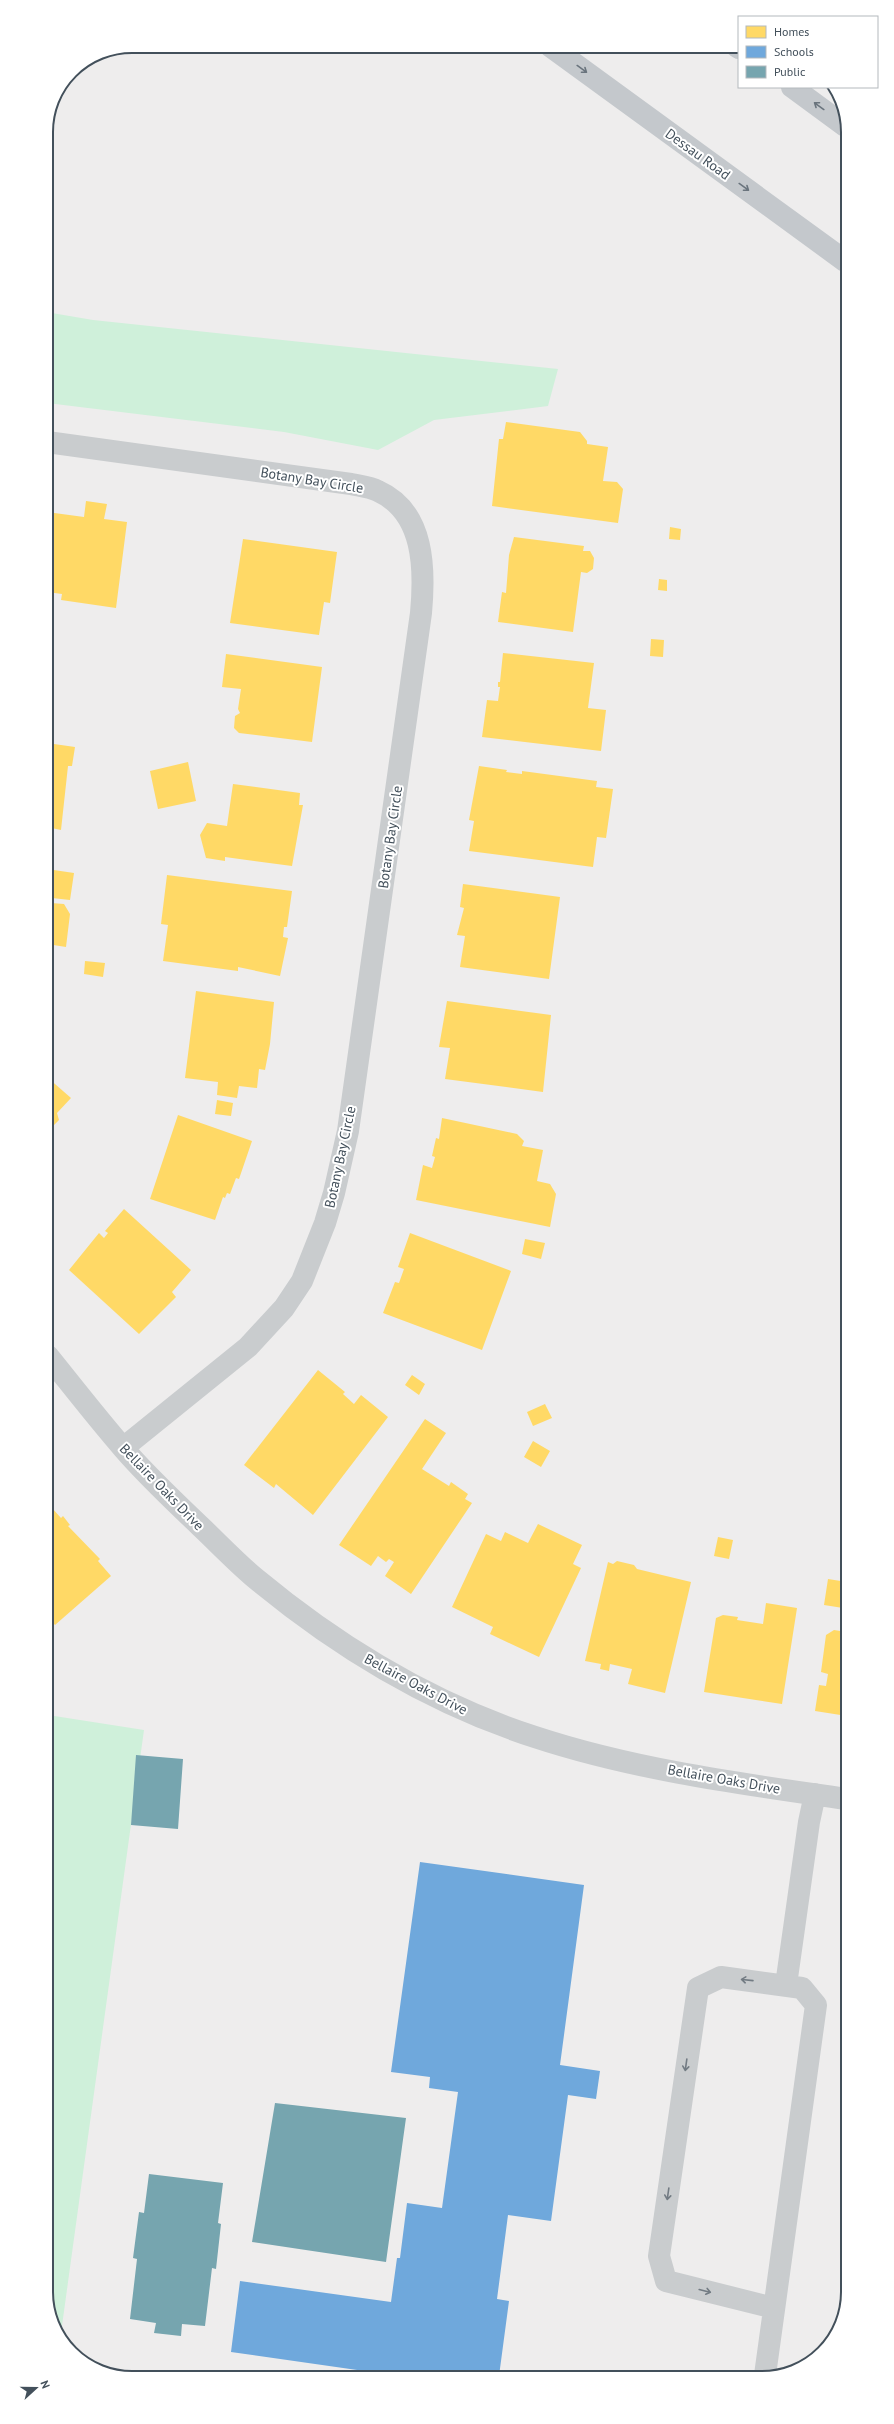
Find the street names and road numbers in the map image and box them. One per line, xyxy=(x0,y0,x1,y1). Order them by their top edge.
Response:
street label: Dessau Road xyxy=(662,124,734,184)
street label: Botany Bay Circle xyxy=(259,463,365,497)
street label: Botany Bay Circle xyxy=(374,784,406,890)
street label: Botany Bay Circle xyxy=(320,1104,360,1210)
street label: Bellaire Oaks Drive xyxy=(116,1440,208,1534)
street label: Bellaire Oaks Drive xyxy=(361,1649,471,1719)
street label: Bellaire Oaks Drive xyxy=(666,1760,782,1798)

